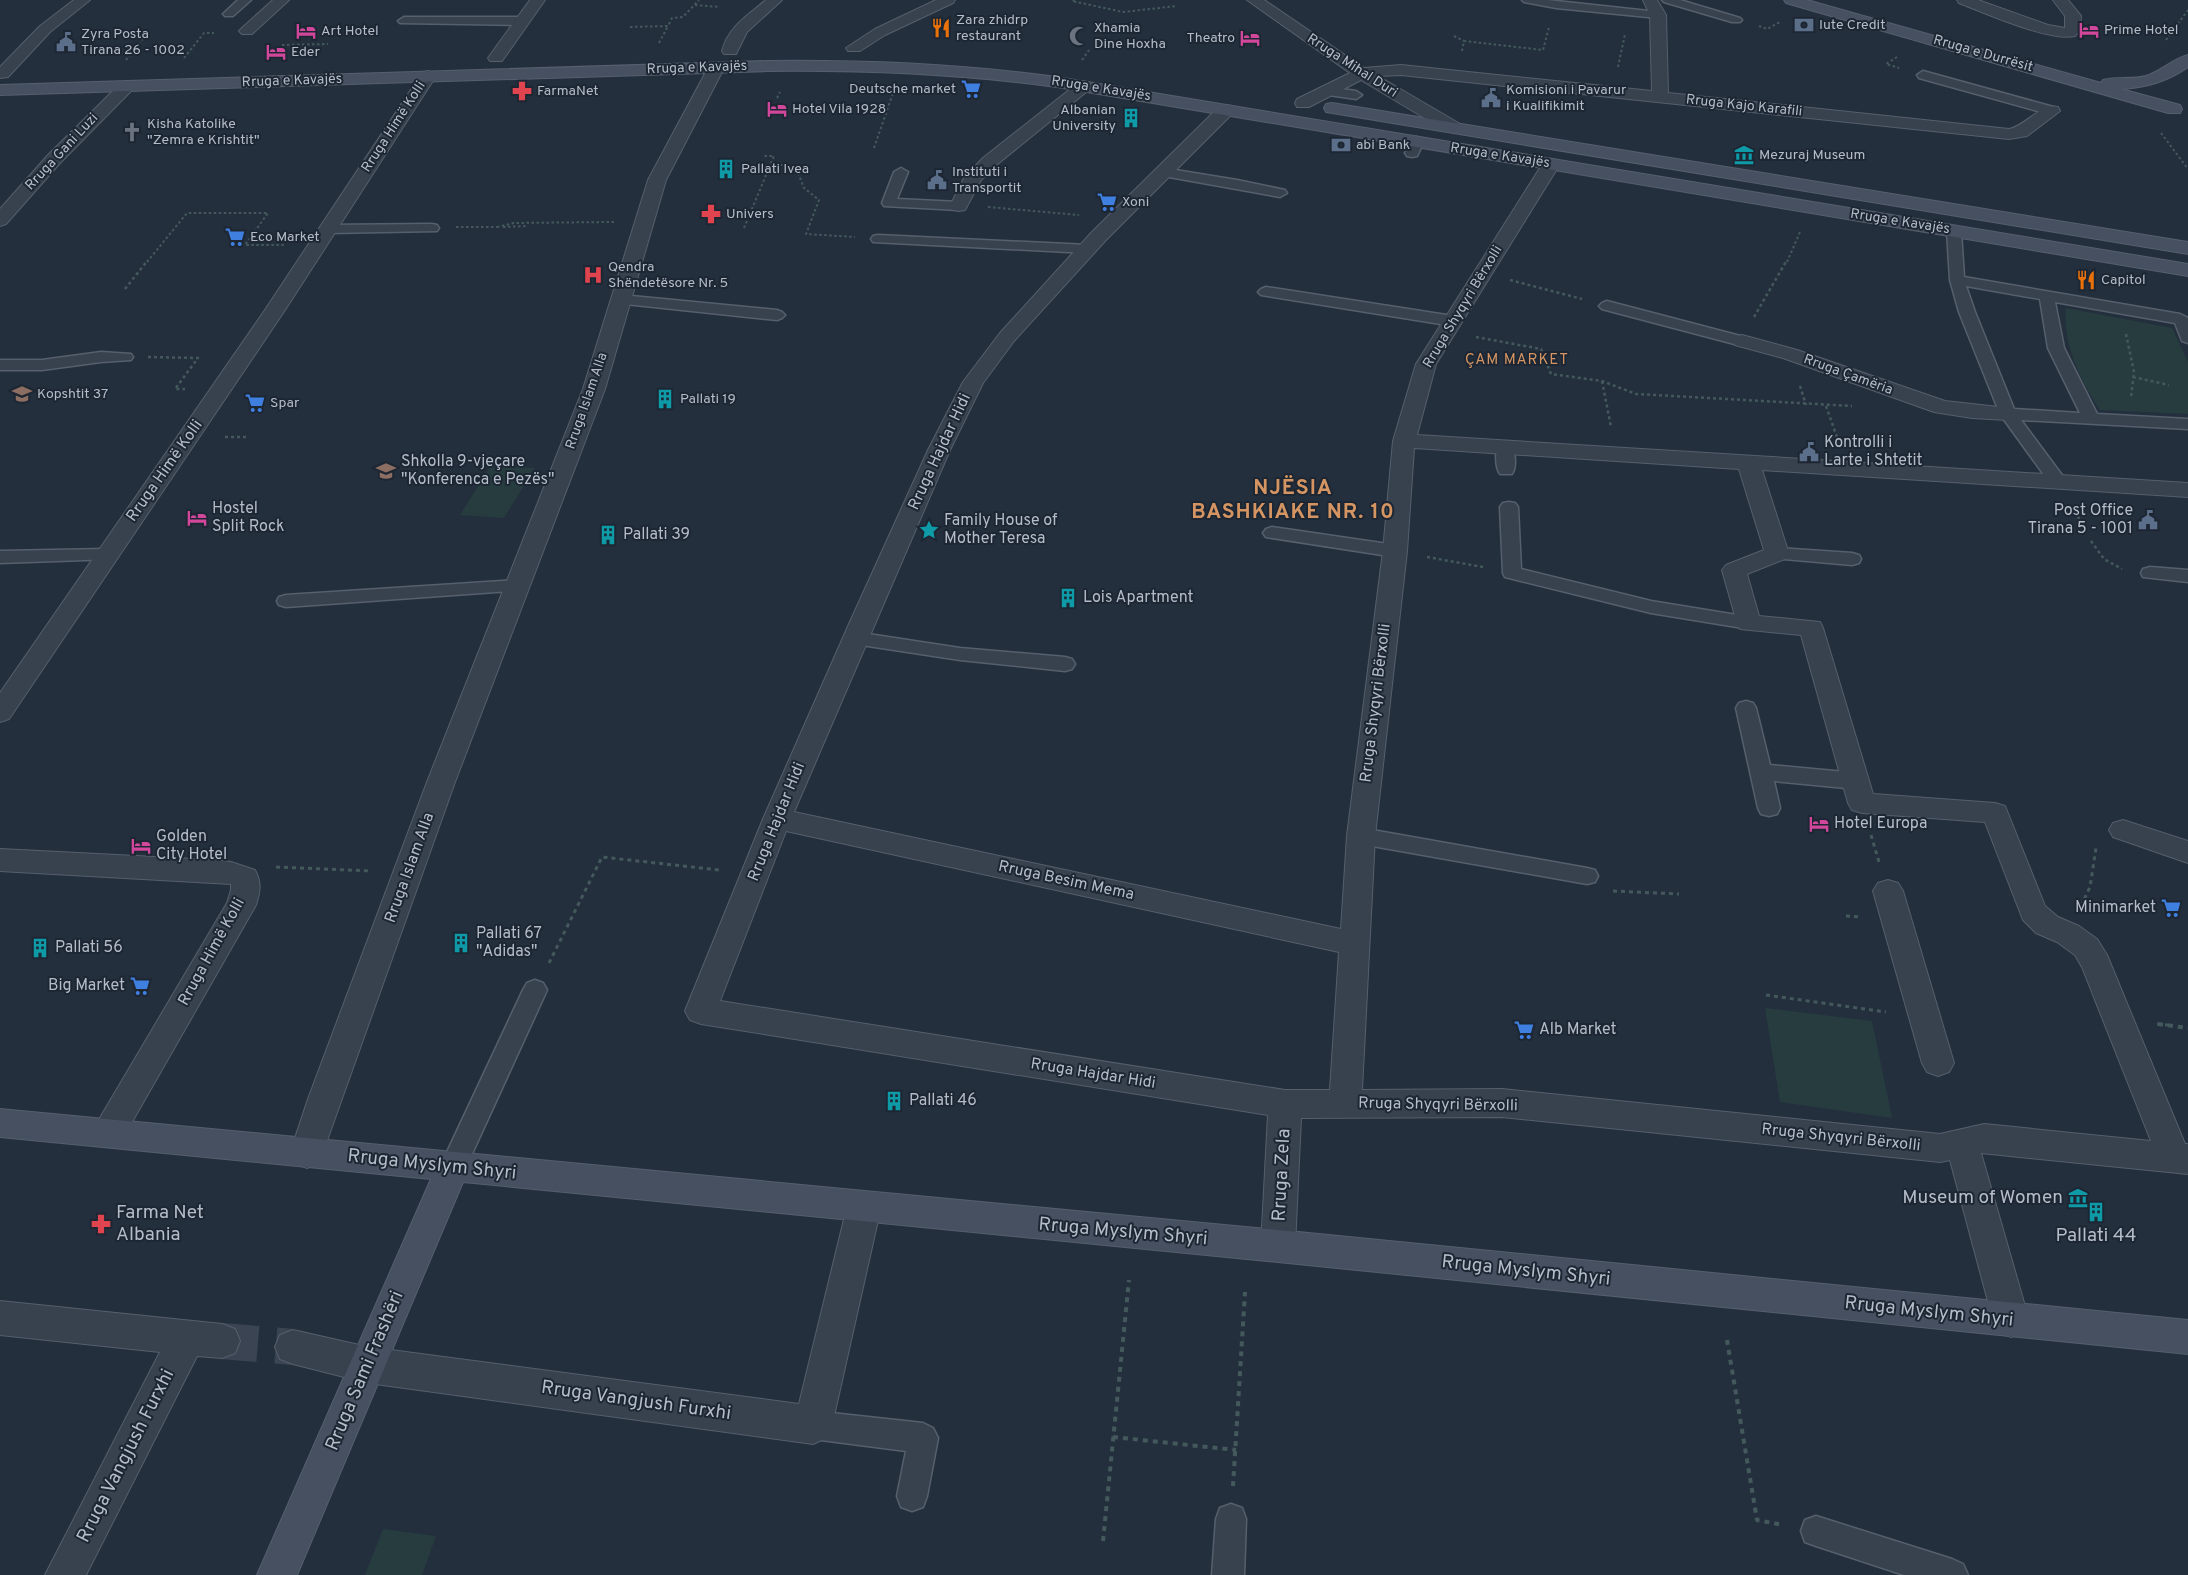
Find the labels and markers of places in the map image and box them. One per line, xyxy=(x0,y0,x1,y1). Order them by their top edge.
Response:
place label: Zara zhidrp restaurant xyxy=(956,12,1028,45)
bank icon: Iute Credit xyxy=(1793,14,1815,36)
restaurant icon: Zara zhidrp restaurant xyxy=(930,17,952,39)
place label: Iute Credit xyxy=(1819,17,1885,34)
hotel icon: Prime Hotel xyxy=(2078,19,2100,41)
hotel icon: Art Hotel xyxy=(295,20,317,42)
place label: Xhamia Dine Hoxha xyxy=(1094,20,1166,53)
place label: Prime Hotel xyxy=(2104,22,2179,39)
place label: Art Hotel xyxy=(321,23,379,40)
mosque icon: Xhamia Dine Hoxha xyxy=(1068,25,1090,47)
place label: Zyra Posta Tirana 26 - 1002 xyxy=(81,26,185,59)
hotel icon: Theatro xyxy=(1239,27,1261,49)
place label: Theatro xyxy=(1186,30,1235,47)
public building icon: Zyra Posta Tirana 26 - 1002 xyxy=(55,31,77,53)
hotel icon: Eder xyxy=(265,41,287,63)
place label: Eder xyxy=(291,44,320,61)
supermarket icon: Deutsche market xyxy=(960,78,982,100)
pharmacy icon: FarmaNet xyxy=(511,80,533,102)
place label: Deutsche market xyxy=(849,81,956,98)
place label: Komisioni i Pavarur i Kualifikimit xyxy=(1506,82,1627,115)
place label: FarmaNet xyxy=(537,83,599,100)
public building icon: Komisioni i Pavarur i Kualifikimit xyxy=(1480,87,1502,109)
hotel icon: Hotel Vila 1928 xyxy=(766,98,788,120)
place label: Hotel Vila 1928 xyxy=(792,101,886,118)
place label: Albanian University xyxy=(1052,102,1116,135)
building icon: Albanian University xyxy=(1120,107,1142,129)
place label: Kisha Katolike "Zemra e Krishtit" xyxy=(147,116,260,149)
church icon: Kisha Katolike "Zemra e Krishtit" xyxy=(121,121,143,143)
bank icon: abi Bank xyxy=(1330,134,1352,156)
place label: abi Bank xyxy=(1356,137,1410,154)
museum icon: Mezuraj Museum xyxy=(1733,144,1755,166)
place label: Mezuraj Museum xyxy=(1759,147,1865,164)
building icon: Pallati Ivea xyxy=(715,158,737,180)
place label: Pallati Ivea xyxy=(741,161,809,178)
place label: Instituti i Transportit xyxy=(952,164,1022,197)
public building icon: Instituti i Transportit xyxy=(926,169,948,191)
supermarket icon: Xoni xyxy=(1096,191,1118,213)
place label: Xoni xyxy=(1122,194,1149,211)
pharmacy icon: Univers xyxy=(700,203,722,225)
place label: Univers xyxy=(726,206,774,223)
supermarket icon: Eco Market xyxy=(224,226,246,248)
place label: Eco Market xyxy=(250,229,320,246)
place label: Qendra Shëndetësore Nr. 5 xyxy=(608,259,728,292)
hospital icon: Qendra Shëndetësore Nr. 5 xyxy=(582,264,604,286)
restaurant icon: Capitol xyxy=(2075,269,2097,291)
place label: Capitol xyxy=(2101,272,2146,289)
school or university icon: Kopshtit 37 xyxy=(11,383,33,405)
place label: Kopshtit 37 xyxy=(37,386,108,403)
building icon: Pallati 19 xyxy=(654,388,676,410)
place label: Pallati 19 xyxy=(680,391,736,408)
supermarket icon: Spar xyxy=(244,392,266,414)
place label: Spar xyxy=(270,395,300,412)
place label: Kontrolli i Larte i Shtetit xyxy=(1824,433,1923,471)
public building icon: Kontrolli i Larte i Shtetit xyxy=(1798,441,1820,463)
place label: Shkolla 9-vjeçare "Konferenca e Pezës" xyxy=(401,452,554,490)
school or university icon: Shkolla 9-vjeçare "Konferenca e Pezës" xyxy=(375,460,397,482)
place label: Hostel Split Rock xyxy=(212,499,285,537)
place label: Post Office Tirana 5 - 1001 xyxy=(2028,501,2133,539)
hotel icon: Hostel Split Rock xyxy=(186,507,208,529)
public building icon: Post Office Tirana 5 - 1001 xyxy=(2137,509,2159,531)
place label: Family House of Mother Teresa xyxy=(944,511,1058,549)
place icon: Family House of Mother Teresa xyxy=(918,519,940,541)
building icon: Pallati 39 xyxy=(597,524,619,546)
place label: Pallati 39 xyxy=(623,525,690,545)
building icon: Lois Apartment xyxy=(1057,587,1079,609)
place label: Lois Apartment xyxy=(1083,588,1194,608)
hotel icon: Hotel Europa xyxy=(1808,813,1830,835)
place label: Hotel Europa xyxy=(1834,814,1928,834)
place label: Golden City Hotel xyxy=(156,827,227,865)
hotel icon: Golden City Hotel xyxy=(130,835,152,857)
supermarket icon: Minimarket xyxy=(2160,897,2182,919)
place label: Minimarket xyxy=(2075,898,2156,918)
place label: Pallati 67 "Adidas" xyxy=(476,924,542,962)
building icon: Pallati 67 "Adidas" xyxy=(450,932,472,954)
building icon: Pallati 56 xyxy=(29,937,51,959)
place label: Pallati 56 xyxy=(55,938,123,958)
supermarket icon: Big Market xyxy=(129,975,151,997)
place label: Big Market xyxy=(48,976,125,996)
supermarket icon: Alb Market xyxy=(1513,1019,1535,1041)
place label: Alb Market xyxy=(1539,1020,1616,1040)
building icon: Pallati 46 xyxy=(883,1090,905,1112)
place label: Pallati 46 xyxy=(909,1091,977,1111)
place label: Museum of Women xyxy=(1902,1186,2063,1210)
museum icon: Museum of Women xyxy=(2067,1187,2089,1209)
place label: Farma Net Albania xyxy=(116,1201,204,1247)
building icon: Pallati 44 xyxy=(2085,1201,2107,1223)
pharmacy icon: Farma Net Albania xyxy=(90,1213,112,1235)
place label: Pallati 44 xyxy=(2056,1224,2136,1248)

